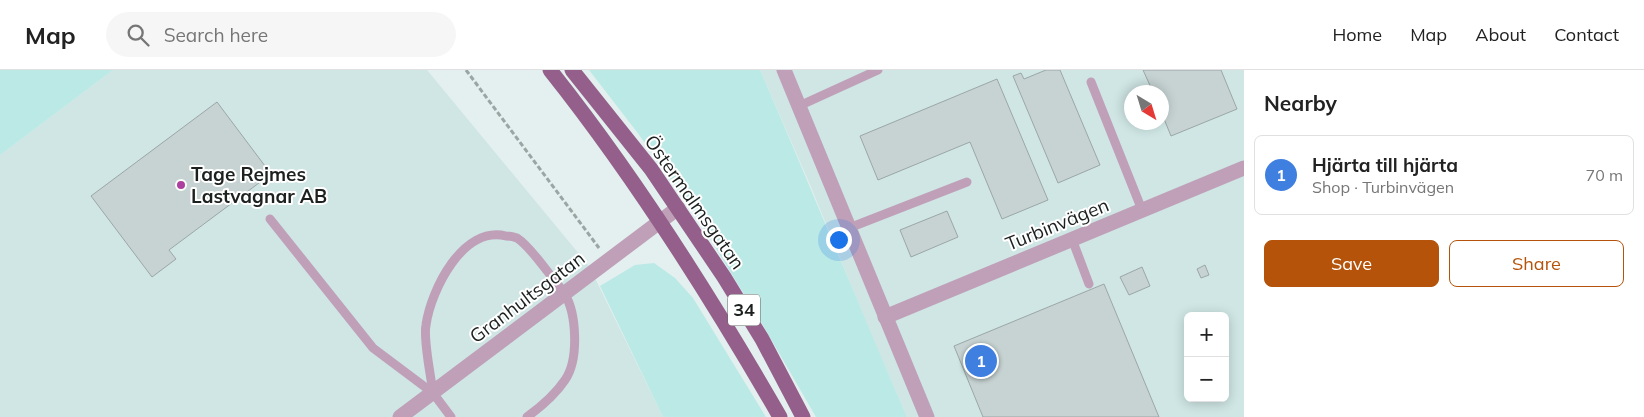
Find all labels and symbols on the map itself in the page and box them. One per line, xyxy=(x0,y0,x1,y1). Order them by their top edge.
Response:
north arrow xyxy=(1124,85,1169,130)
street label: Östermalmsgatan xyxy=(640,130,750,274)
place label: Tage Rejmes Lastvagnar AB xyxy=(191,162,327,208)
marker: Tage Rejmes Lastvagnar AB xyxy=(175,179,187,191)
street label: Turbinvägen xyxy=(1002,192,1112,256)
your location xyxy=(826,227,852,253)
street label: Granhultsgatan xyxy=(465,246,589,348)
road number: 34 xyxy=(728,294,760,326)
pin: 1 xyxy=(965,342,997,380)

